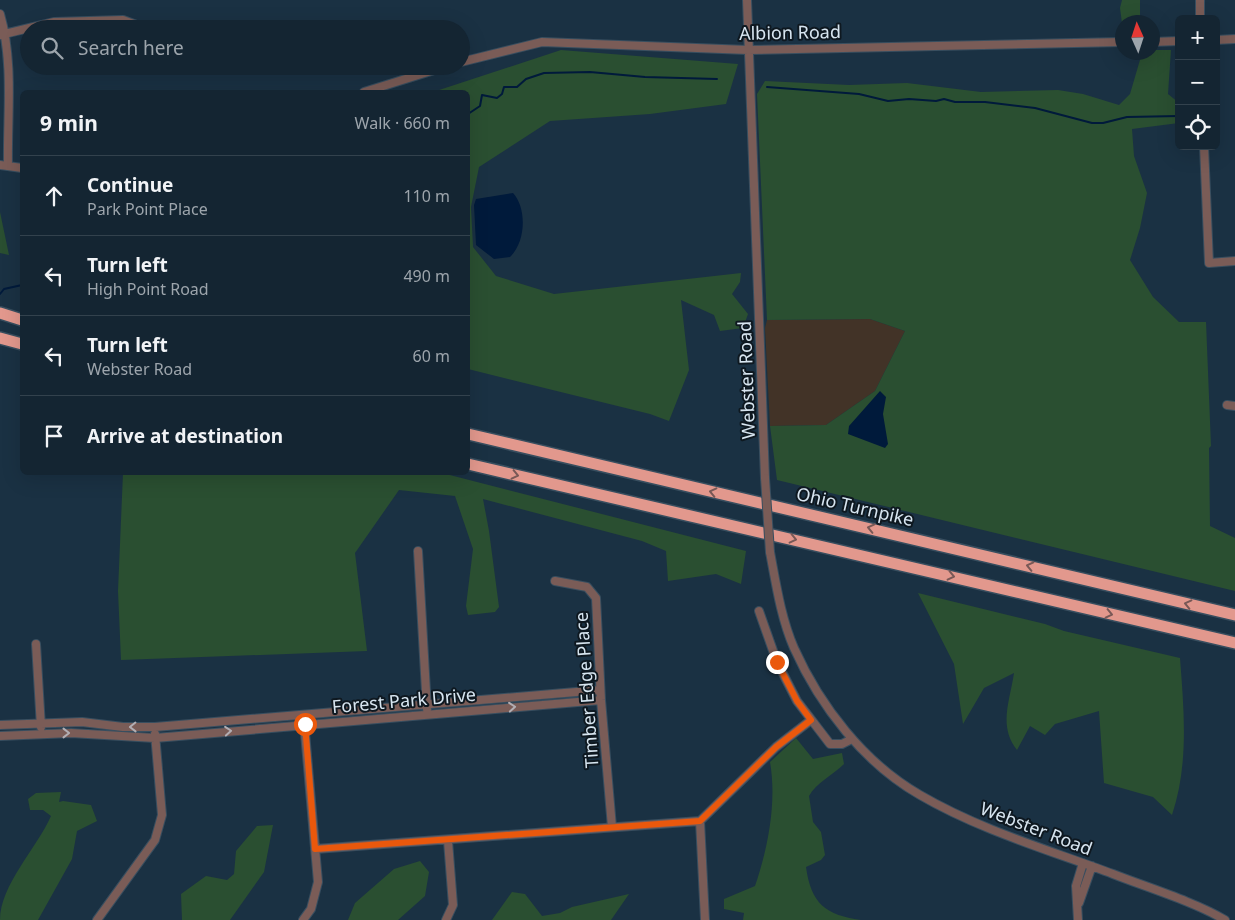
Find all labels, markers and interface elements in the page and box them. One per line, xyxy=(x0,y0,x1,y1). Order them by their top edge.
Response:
north arrow xyxy=(1115,15,1160,60)
map controls xyxy=(1175,15,1220,150)
button: + xyxy=(1175,15,1220,60)
street label: Albion Road xyxy=(739,19,841,45)
search box xyxy=(20,20,470,75)
icon: search xyxy=(38,34,66,62)
text: Search here xyxy=(78,35,184,61)
button: − xyxy=(1175,60,1220,105)
button: locate xyxy=(1175,105,1220,150)
text: 9 min xyxy=(40,109,98,137)
text: Walk · 660 m xyxy=(355,112,450,134)
text: Continue xyxy=(87,172,173,198)
icon: ahead xyxy=(40,182,68,210)
text: 110 m xyxy=(403,185,450,207)
text: Park Point Place xyxy=(87,198,208,220)
text: Turn left xyxy=(87,252,168,278)
icon: left xyxy=(40,262,68,290)
text: 490 m xyxy=(403,265,450,287)
text: High Point Road xyxy=(87,278,209,300)
street label: Webster Road xyxy=(732,321,760,440)
text: Turn left xyxy=(87,332,168,358)
icon: left xyxy=(40,342,68,370)
text: 60 m xyxy=(413,345,450,367)
text: Webster Road xyxy=(87,358,192,380)
icon: arrive xyxy=(40,422,68,450)
text: Arrive at destination xyxy=(87,423,283,449)
one-way arrow xyxy=(511,469,519,480)
street label: Ohio Turnpike xyxy=(794,481,916,531)
one-way arrow xyxy=(709,487,718,498)
one-way arrow xyxy=(867,523,876,534)
one-way arrow xyxy=(788,533,797,544)
one-way arrow xyxy=(1025,561,1034,572)
one-way arrow xyxy=(947,570,955,581)
one-way arrow xyxy=(1183,599,1192,610)
one-way arrow xyxy=(1105,608,1114,619)
street label: Timber Edge Place xyxy=(569,611,603,769)
route end xyxy=(766,651,789,674)
street label: Forest Park Drive xyxy=(331,682,477,718)
one-way arrow xyxy=(508,702,516,713)
route start xyxy=(294,713,317,736)
one-way arrow xyxy=(129,722,136,732)
one-way arrow xyxy=(224,726,232,737)
one-way arrow xyxy=(62,728,70,738)
street label: Webster Road xyxy=(977,796,1096,860)

